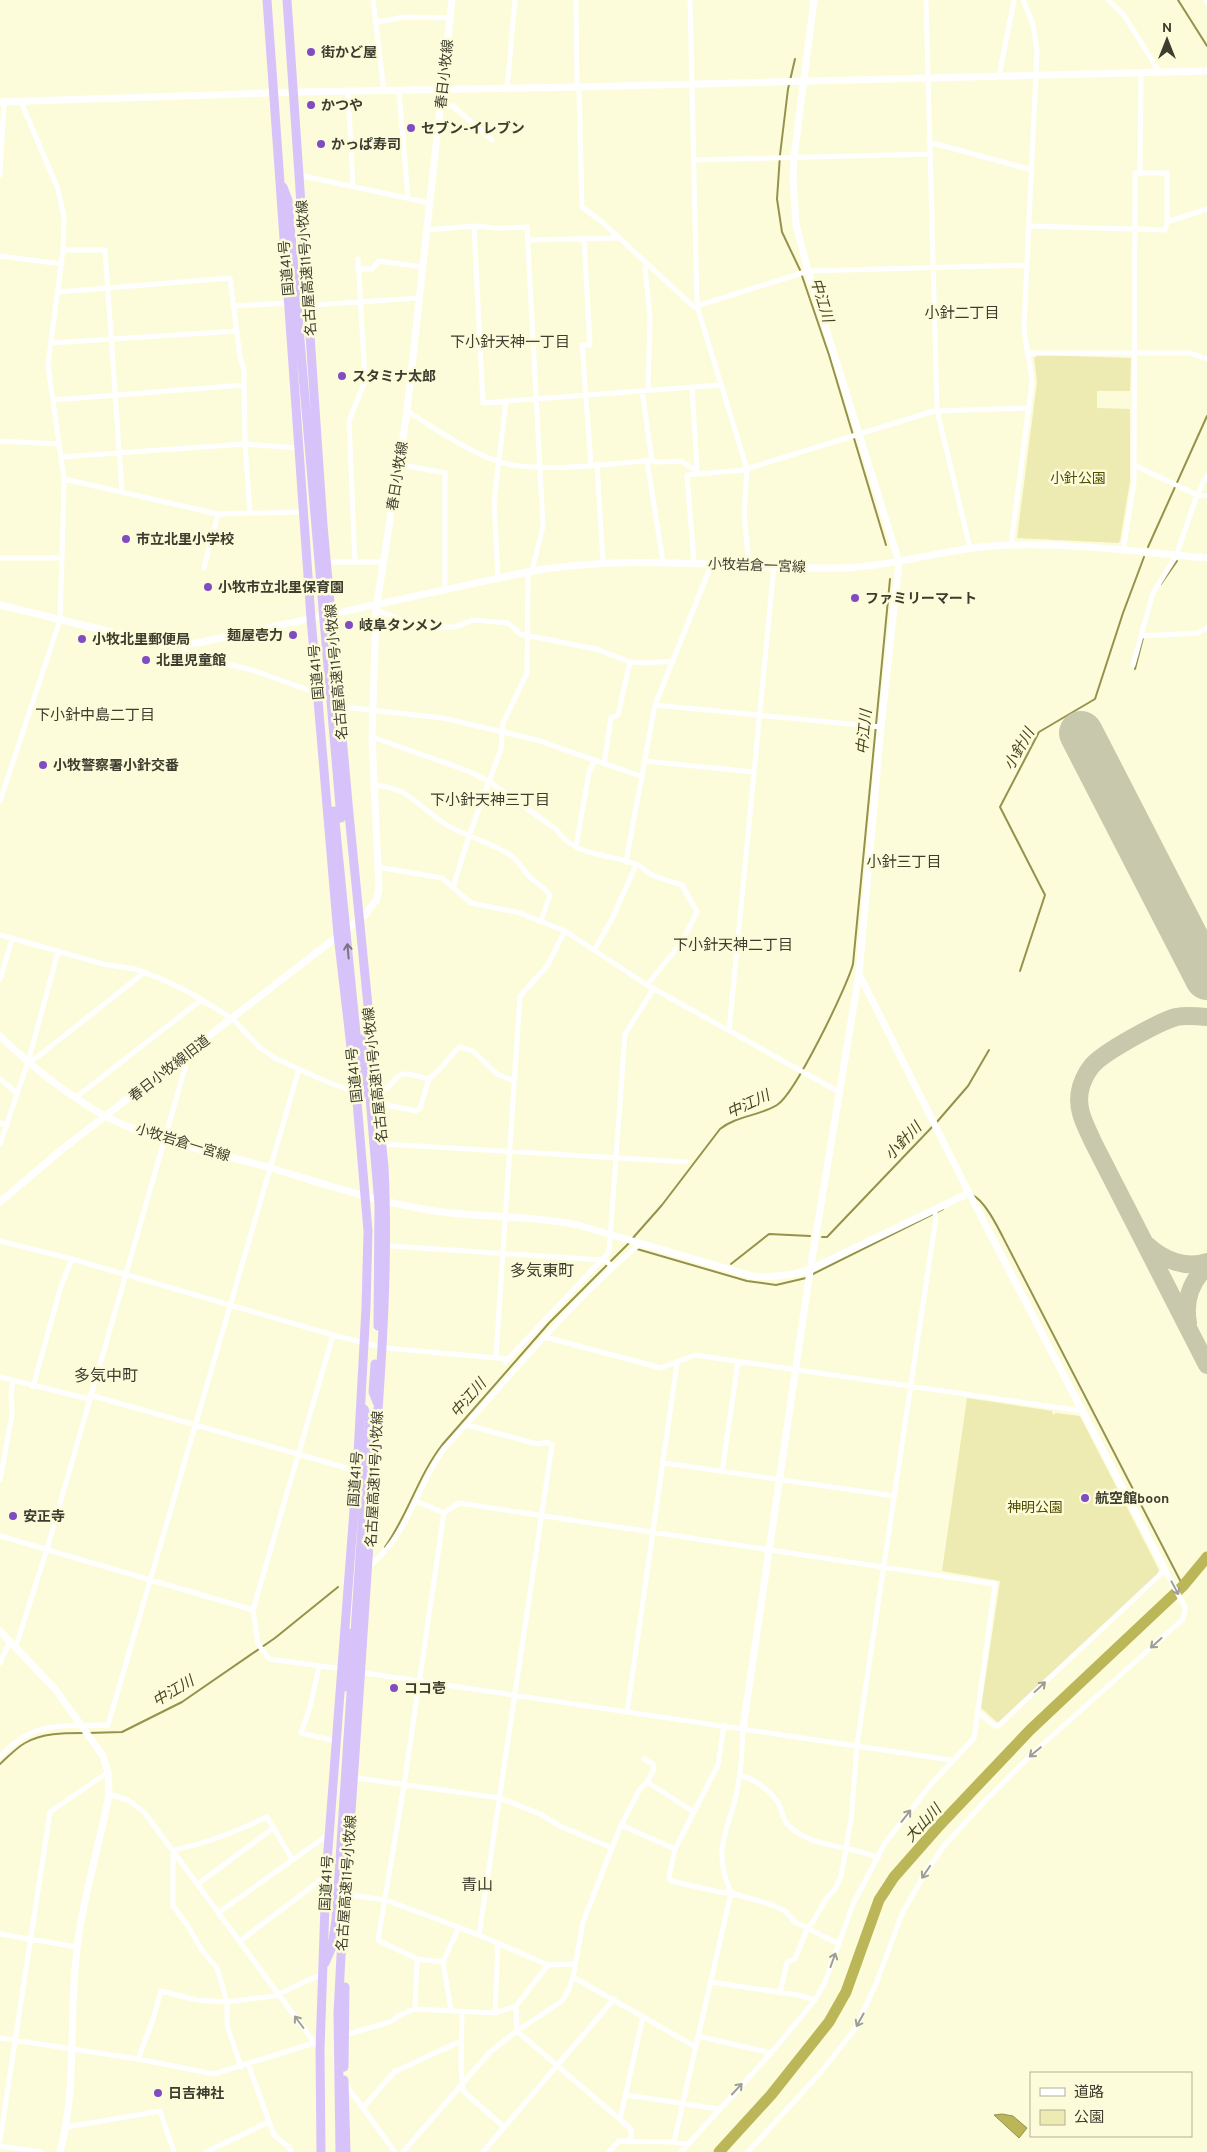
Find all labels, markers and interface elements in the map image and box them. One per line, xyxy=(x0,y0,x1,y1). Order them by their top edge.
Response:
north arrow xyxy=(1142,15,1192,65)
text: N xyxy=(1162,20,1172,37)
street label: 春日小牧線 xyxy=(432,38,458,110)
place label: 街かど屋 xyxy=(321,45,377,62)
marker: 街かど屋 xyxy=(305,46,317,58)
place label: かつや xyxy=(321,98,363,115)
marker: かつや xyxy=(305,99,317,111)
place label: セブン-イレブン xyxy=(421,120,525,138)
marker: セブン-イレブン xyxy=(405,122,417,134)
place label: かっぱ寿司 xyxy=(331,136,401,154)
marker: かっぱ寿司 xyxy=(315,138,327,150)
street label: 名古屋高速11号小牧線 xyxy=(293,199,321,337)
street label: 国道41号 xyxy=(277,239,298,296)
water label: 中江川 xyxy=(805,276,837,327)
district label: 小針二丁目 xyxy=(924,305,1000,324)
district label: 下小針天神一丁目 xyxy=(450,334,570,353)
place label: スタミナ太郎 xyxy=(352,369,436,386)
marker: スタミナ太郎 xyxy=(336,370,348,382)
street label: 春日小牧線 xyxy=(384,440,412,512)
park label: 小針公園 xyxy=(1050,471,1106,488)
place label: 市立北里小学校 xyxy=(136,532,234,549)
marker: 市立北里小学校 xyxy=(120,533,132,545)
street label: 小牧岩倉一宮線 xyxy=(708,555,806,577)
place label: 小牧市立北里保育園 xyxy=(218,579,344,597)
marker: 小牧市立北里保育園 xyxy=(202,581,214,593)
place label: ファミリーマート xyxy=(865,591,977,608)
marker: ファミリーマート xyxy=(849,592,861,604)
street label: 名古屋高速11号小牧線 xyxy=(322,603,352,741)
place label: 岐阜タンメン xyxy=(359,617,443,635)
marker: 岐阜タンメン xyxy=(343,619,355,631)
place label: 麺屋壱力 xyxy=(227,628,283,645)
marker: 麺屋壱力 xyxy=(287,629,299,641)
place label: 小牧北里郵便局 xyxy=(92,631,190,649)
marker: 小牧北里郵便局 xyxy=(76,633,88,645)
street label: 国道41号 xyxy=(307,643,328,700)
place label: 北里児童館 xyxy=(156,653,226,670)
marker: 北里児童館 xyxy=(140,654,152,666)
district label: 下小針中島二丁目 xyxy=(35,707,155,726)
water label: 中江川 xyxy=(854,707,877,755)
water label: 小針川 xyxy=(1001,724,1041,774)
place label: 小牧警察署小針交番 xyxy=(53,757,179,775)
marker: 小牧警察署小針交番 xyxy=(37,759,49,771)
district label: 下小針天神三丁目 xyxy=(430,792,550,811)
district label: 小針三丁目 xyxy=(866,854,942,873)
district label: 下小針天神二丁目 xyxy=(673,937,793,956)
one-way arrow xyxy=(344,943,353,959)
street label: 名古屋高速11号小牧線 xyxy=(360,1006,392,1144)
street label: 春日小牧線旧道 xyxy=(125,1032,214,1106)
street label: 国道41号 xyxy=(344,1046,367,1104)
water label: 中江川 xyxy=(724,1086,775,1123)
water label: 小針川 xyxy=(882,1118,928,1165)
street label: 小牧岩倉一宮線 xyxy=(133,1120,232,1166)
district label: 多気東町 xyxy=(510,1262,574,1282)
district label: 多気中町 xyxy=(74,1367,138,1387)
water label: 中江川 xyxy=(447,1374,492,1422)
street label: 名古屋高速11号小牧線 xyxy=(362,1410,388,1548)
street label: 国道41号 xyxy=(346,1451,367,1508)
place label: 航空館boon xyxy=(1095,1491,1169,1508)
marker: 航空館boon xyxy=(1079,1492,1091,1504)
park label: 神明公園 xyxy=(1007,1500,1063,1517)
place label: 安正寺 xyxy=(23,1509,65,1526)
marker: 安正寺 xyxy=(7,1510,19,1522)
one-way arrow xyxy=(1171,1580,1180,1595)
one-way arrow xyxy=(1150,1637,1163,1649)
water label: 中江川 xyxy=(150,1672,200,1712)
place label: ココ壱 xyxy=(404,1681,446,1698)
one-way arrow xyxy=(1034,1681,1047,1693)
marker: ココ壱 xyxy=(388,1682,400,1694)
one-way arrow xyxy=(1029,1746,1042,1757)
water label: 大山川 xyxy=(902,1800,948,1847)
one-way arrow xyxy=(900,1810,911,1823)
street label: 名古屋高速11号小牧線 xyxy=(333,1814,361,1952)
street label: 国道41号 xyxy=(318,1855,337,1911)
one-way arrow xyxy=(921,1864,931,1878)
district label: 青山 xyxy=(461,1876,493,1896)
one-way arrow xyxy=(829,1953,838,1968)
one-way arrow xyxy=(855,2012,865,2026)
one-way arrow xyxy=(294,2015,304,2029)
legend xyxy=(1030,2072,1192,2137)
one-way arrow xyxy=(731,2083,743,2096)
text: 道路 xyxy=(1074,2084,1104,2103)
place label: 日吉神社 xyxy=(168,2085,224,2103)
marker: 日吉神社 xyxy=(152,2087,164,2099)
text: 公園 xyxy=(1074,2109,1104,2128)

